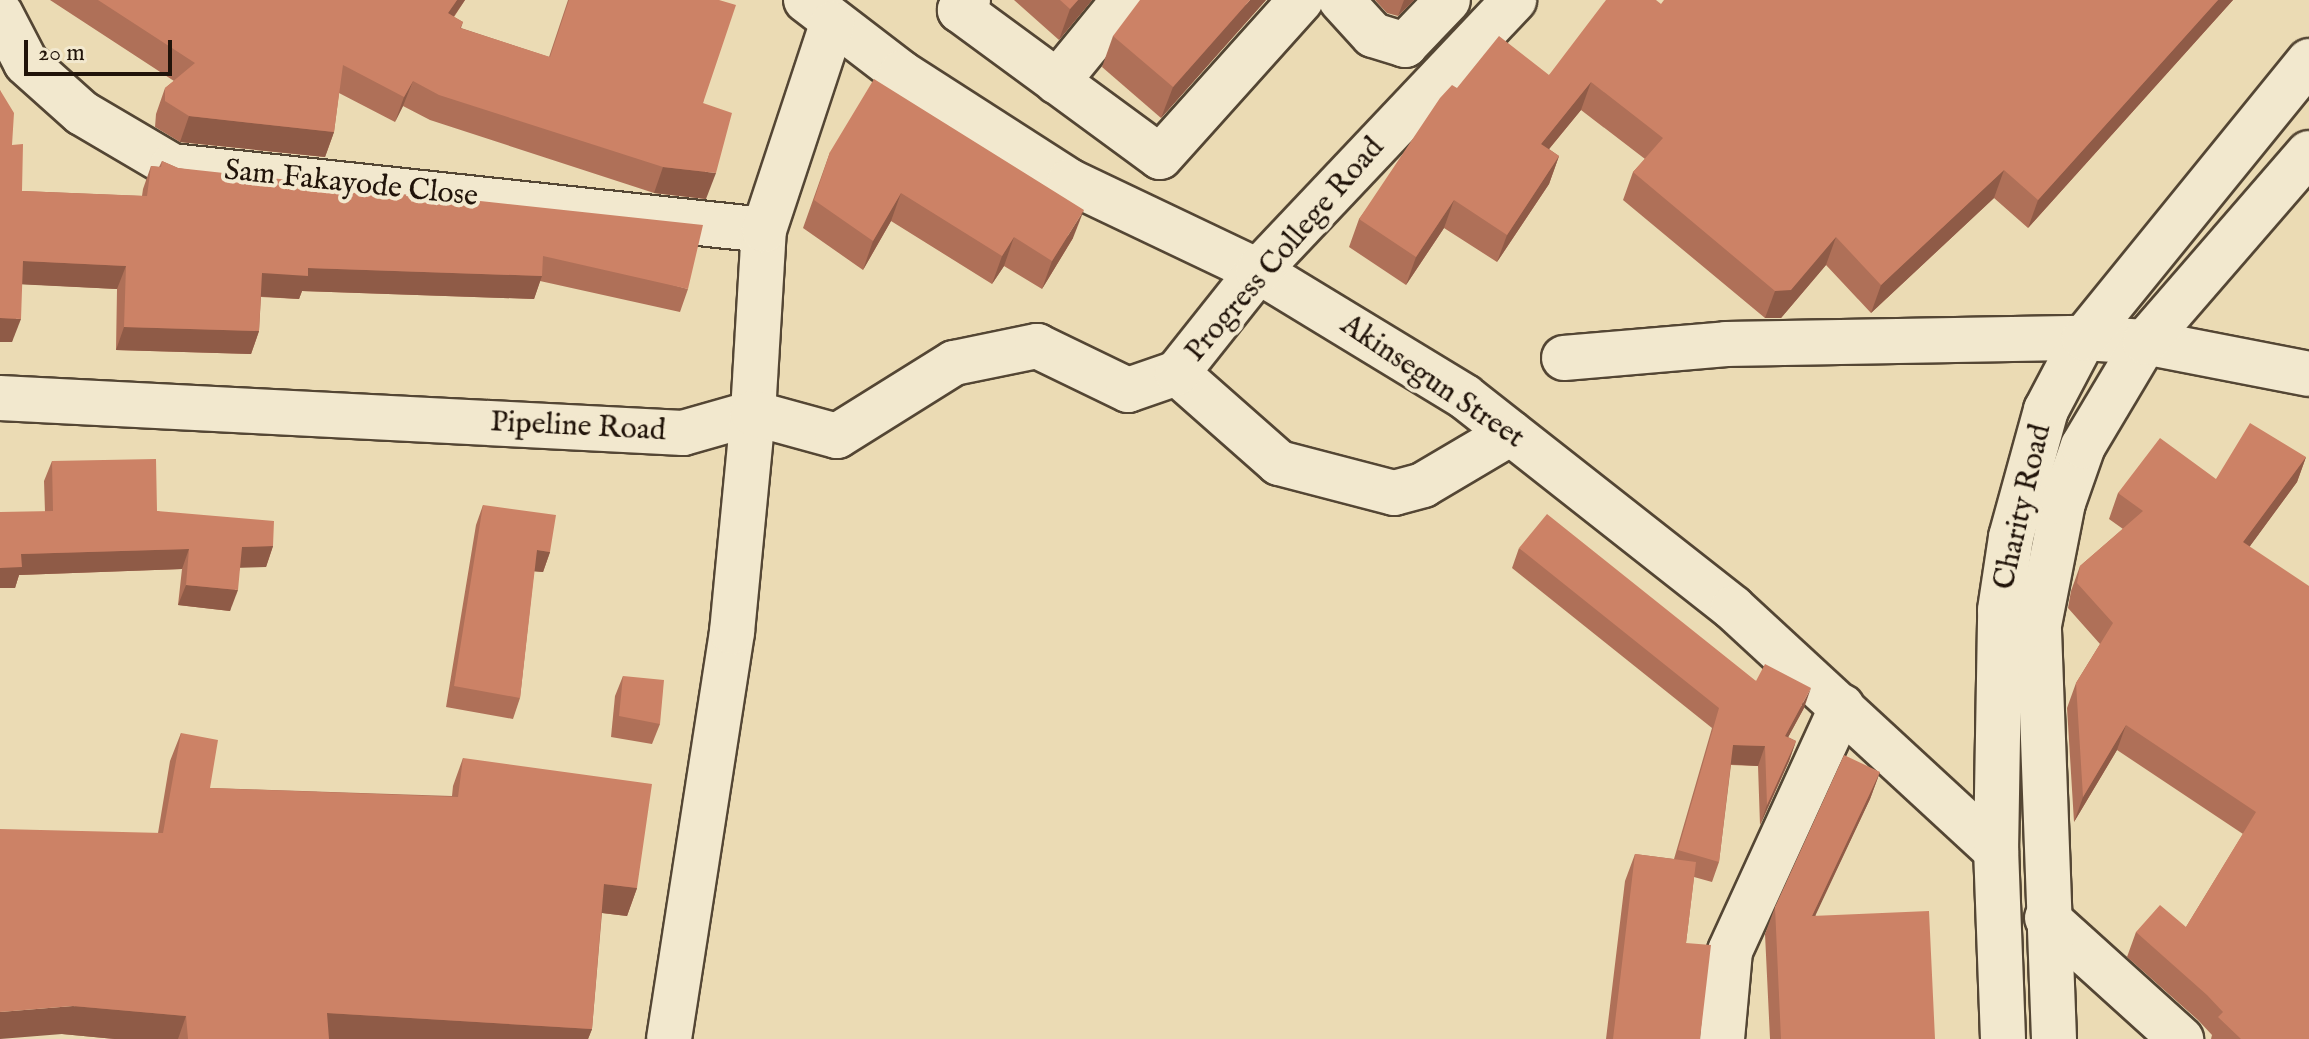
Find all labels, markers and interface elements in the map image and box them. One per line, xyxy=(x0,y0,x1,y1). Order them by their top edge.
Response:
scale bar xyxy=(28,24,176,74)
text: 20 m xyxy=(38,38,85,69)
street label: Progress College Road xyxy=(1178,131,1392,369)
street label: Sam Fakayode Close xyxy=(222,153,480,215)
street label: Akinsegun Street xyxy=(1333,307,1531,457)
street label: Pipeline Road xyxy=(489,404,667,450)
street label: Charity Road xyxy=(1986,421,2060,593)

